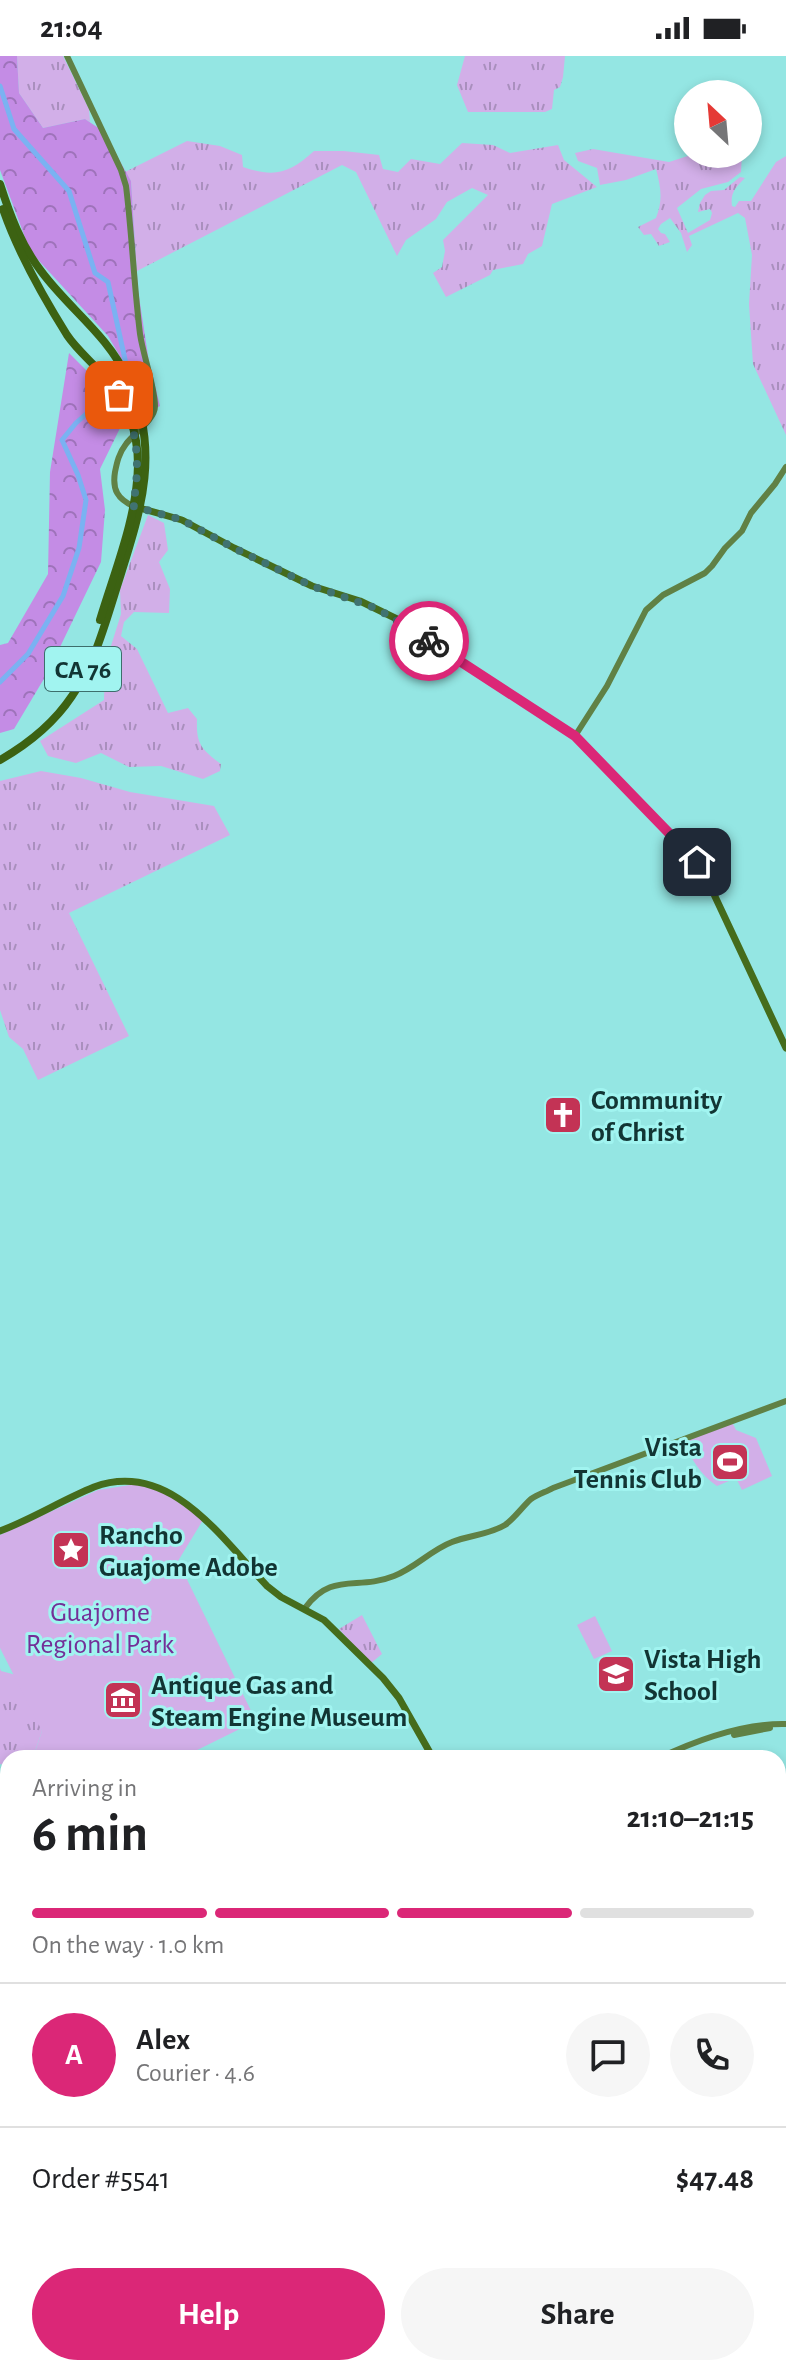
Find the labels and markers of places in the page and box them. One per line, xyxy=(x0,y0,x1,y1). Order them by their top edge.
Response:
pin xyxy=(85,361,153,429)
pin xyxy=(663,828,731,896)
place label: Community of Christ xyxy=(591,1087,723,1147)
church icon: Community of Christ xyxy=(542,1094,584,1136)
place label: Vista Tennis Club xyxy=(574,1434,702,1494)
sports icon: Vista Tennis Club xyxy=(709,1441,751,1483)
place label: Rancho Guajome Adobe xyxy=(99,1522,278,1582)
place icon: Rancho Guajome Adobe xyxy=(50,1529,92,1571)
place label: Vista High School xyxy=(644,1646,761,1706)
school or university icon: Vista High School xyxy=(595,1653,637,1695)
place label: Antique Gas and Steam Engine Museum xyxy=(151,1672,407,1732)
museum icon: Antique Gas and Steam Engine Museum xyxy=(102,1679,144,1721)

